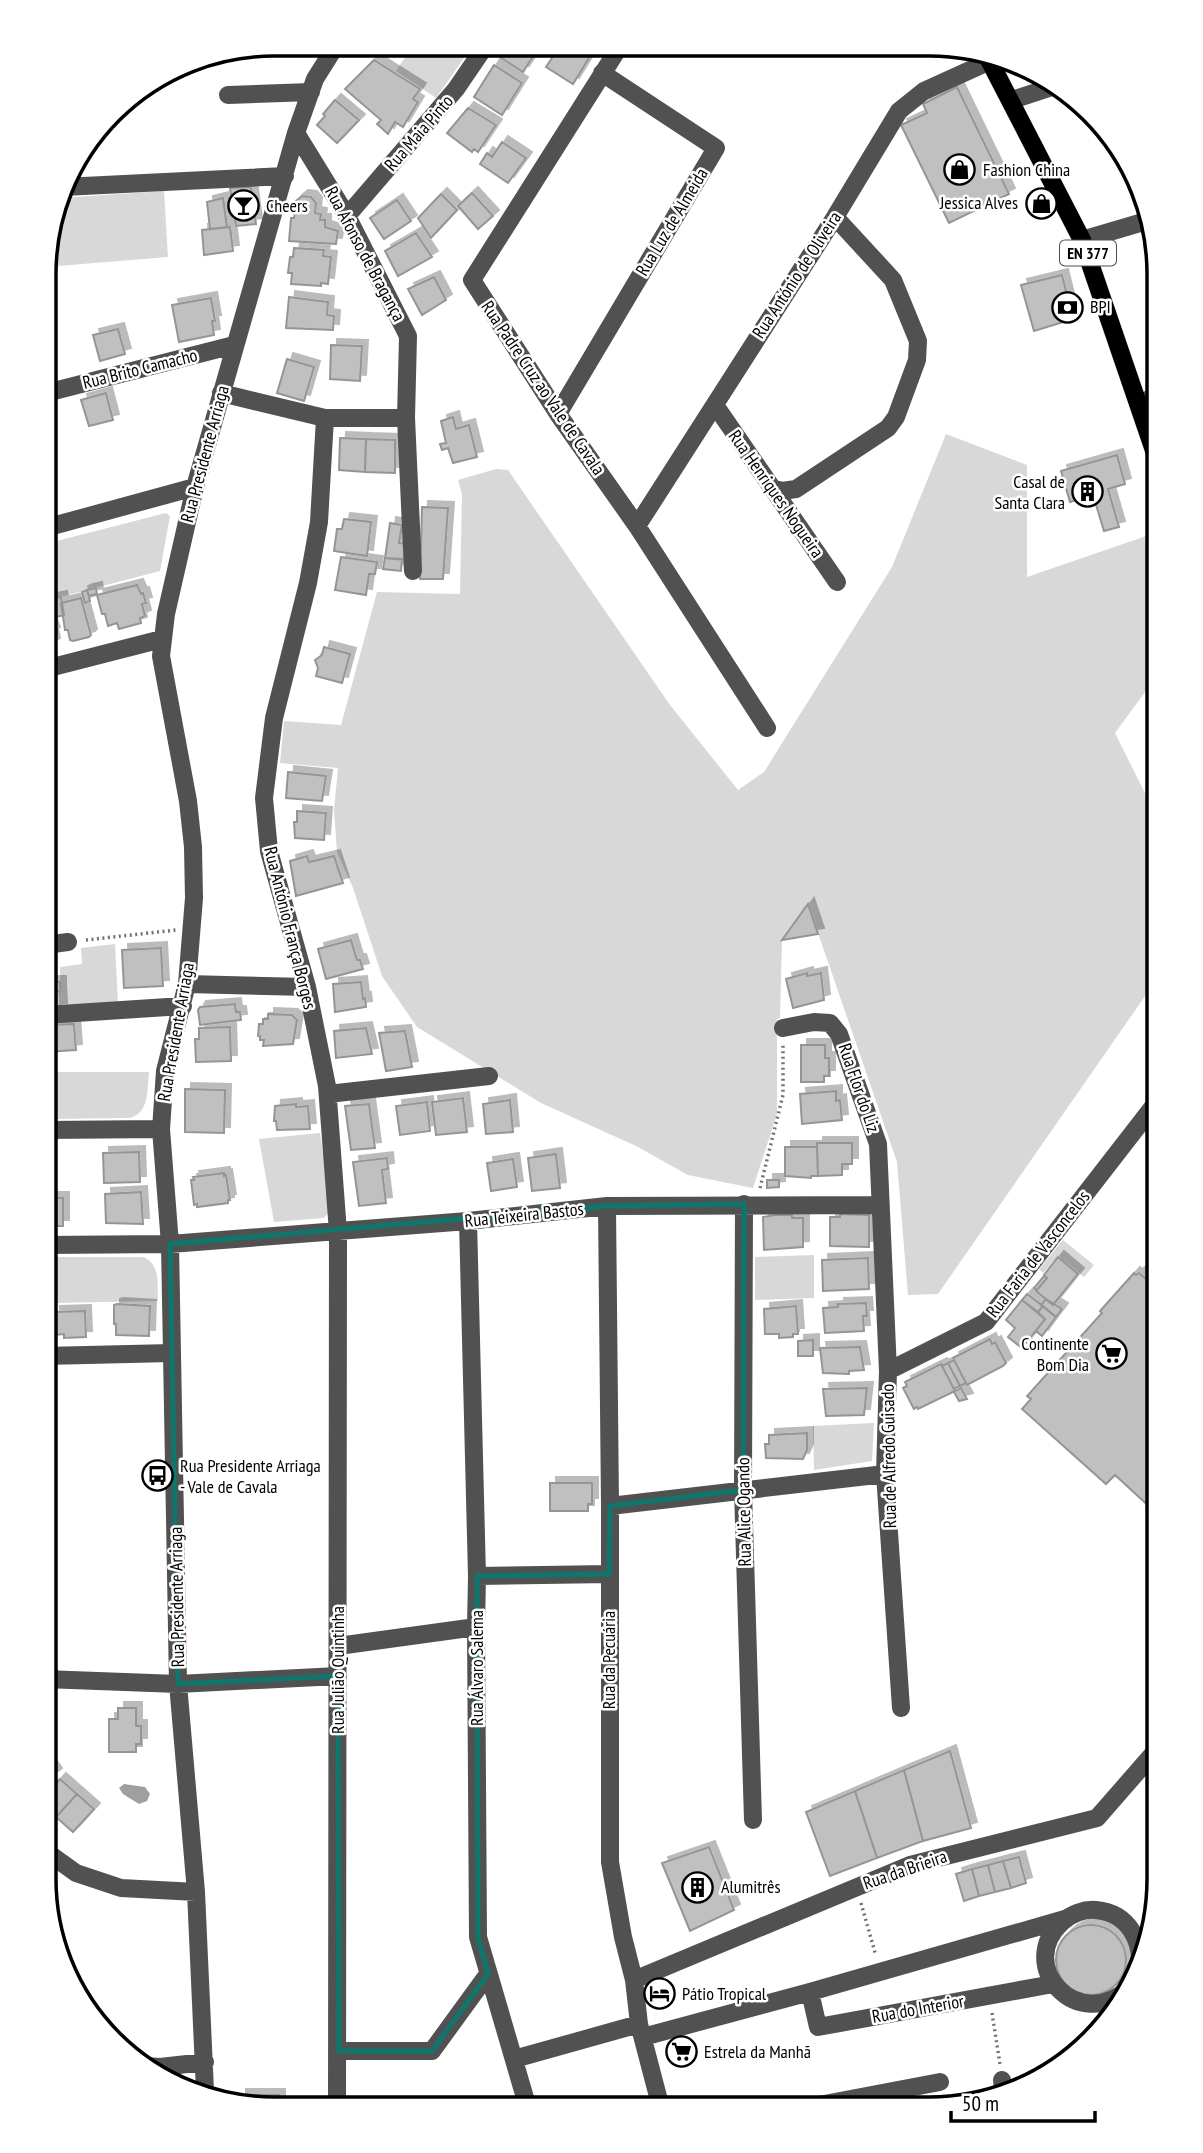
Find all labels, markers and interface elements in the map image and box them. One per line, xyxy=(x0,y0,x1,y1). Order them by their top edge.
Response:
street label: Rua Maia Pinto xyxy=(379,90,458,176)
shop icon: Fashion China xyxy=(943,153,977,187)
place label: Fashion China xyxy=(983,158,1070,181)
street label: Rua Luz de Almeida xyxy=(630,164,713,280)
street label: Rua Afonso de Bragança xyxy=(320,182,411,325)
shop icon: Jessica Alves xyxy=(1024,186,1058,220)
bar icon: Cheers xyxy=(226,189,260,223)
place label: Jessica Alves xyxy=(939,191,1018,214)
place label: Cheers xyxy=(266,194,308,217)
street label: Rua António de Oliveira xyxy=(747,207,846,343)
road number: EN 377 xyxy=(1060,241,1116,266)
bank icon: BPI xyxy=(1050,290,1084,324)
place label: BPI xyxy=(1090,295,1111,318)
street label: Rua Padre Cruz ao Vale de Cavala xyxy=(476,296,610,479)
street label: Rua Brito Camacho xyxy=(80,343,200,394)
street label: Rua Presidente Arriaga xyxy=(175,383,234,525)
street label: Rua Henriques Nogueira xyxy=(724,425,829,562)
place label: Casal de Santa Clara xyxy=(994,470,1065,514)
building icon: Casal de Santa Clara xyxy=(1071,475,1105,509)
street label: Rua António França Borges xyxy=(259,844,322,1012)
street label: Rua Presidente Arriaga xyxy=(152,961,199,1103)
street label: Rua Flor do Liz xyxy=(833,1040,885,1135)
street label: Rua Faria de Vasconcelos xyxy=(981,1186,1094,1322)
street label: Rua Teixeira Bastos xyxy=(463,1197,584,1232)
place label: Continente Bom Dia xyxy=(1021,1332,1089,1376)
supermarket icon: Continente Bom Dia xyxy=(1095,1337,1129,1371)
street label: Rua de Alfredo Guisado xyxy=(876,1383,901,1528)
place label: Rua Presidente Arriaga - Vale de Cavala xyxy=(180,1454,321,1498)
street label: Rua Alice Ogando xyxy=(731,1457,756,1567)
bus stop icon: Rua Presidente Arriaga - Vale de Cavala xyxy=(140,1459,174,1493)
street label: Rua Presidente Arriaga xyxy=(164,1527,189,1668)
street label: Rua Julião Quintinha xyxy=(326,1606,349,1734)
street label: Rua Álvaro Salema xyxy=(465,1610,488,1726)
street label: Rua da Pecuária xyxy=(597,1611,620,1709)
street label: Rua da Brieira xyxy=(860,1844,950,1895)
building icon: Alumitrês xyxy=(681,1870,715,1904)
place label: Alumitrês xyxy=(721,1875,781,1898)
hotel icon: Pátio Tropical xyxy=(642,1977,676,2011)
place label: Pátio Tropical xyxy=(682,1982,767,2005)
street label: Rua do Interior xyxy=(870,1989,966,2028)
supermarket icon: Estrela da Manhã xyxy=(664,2035,698,2069)
place label: Estrela da Manhã xyxy=(704,2040,811,2063)
scale bar xyxy=(951,2080,1094,2124)
text: 50 m xyxy=(962,2090,999,2117)

